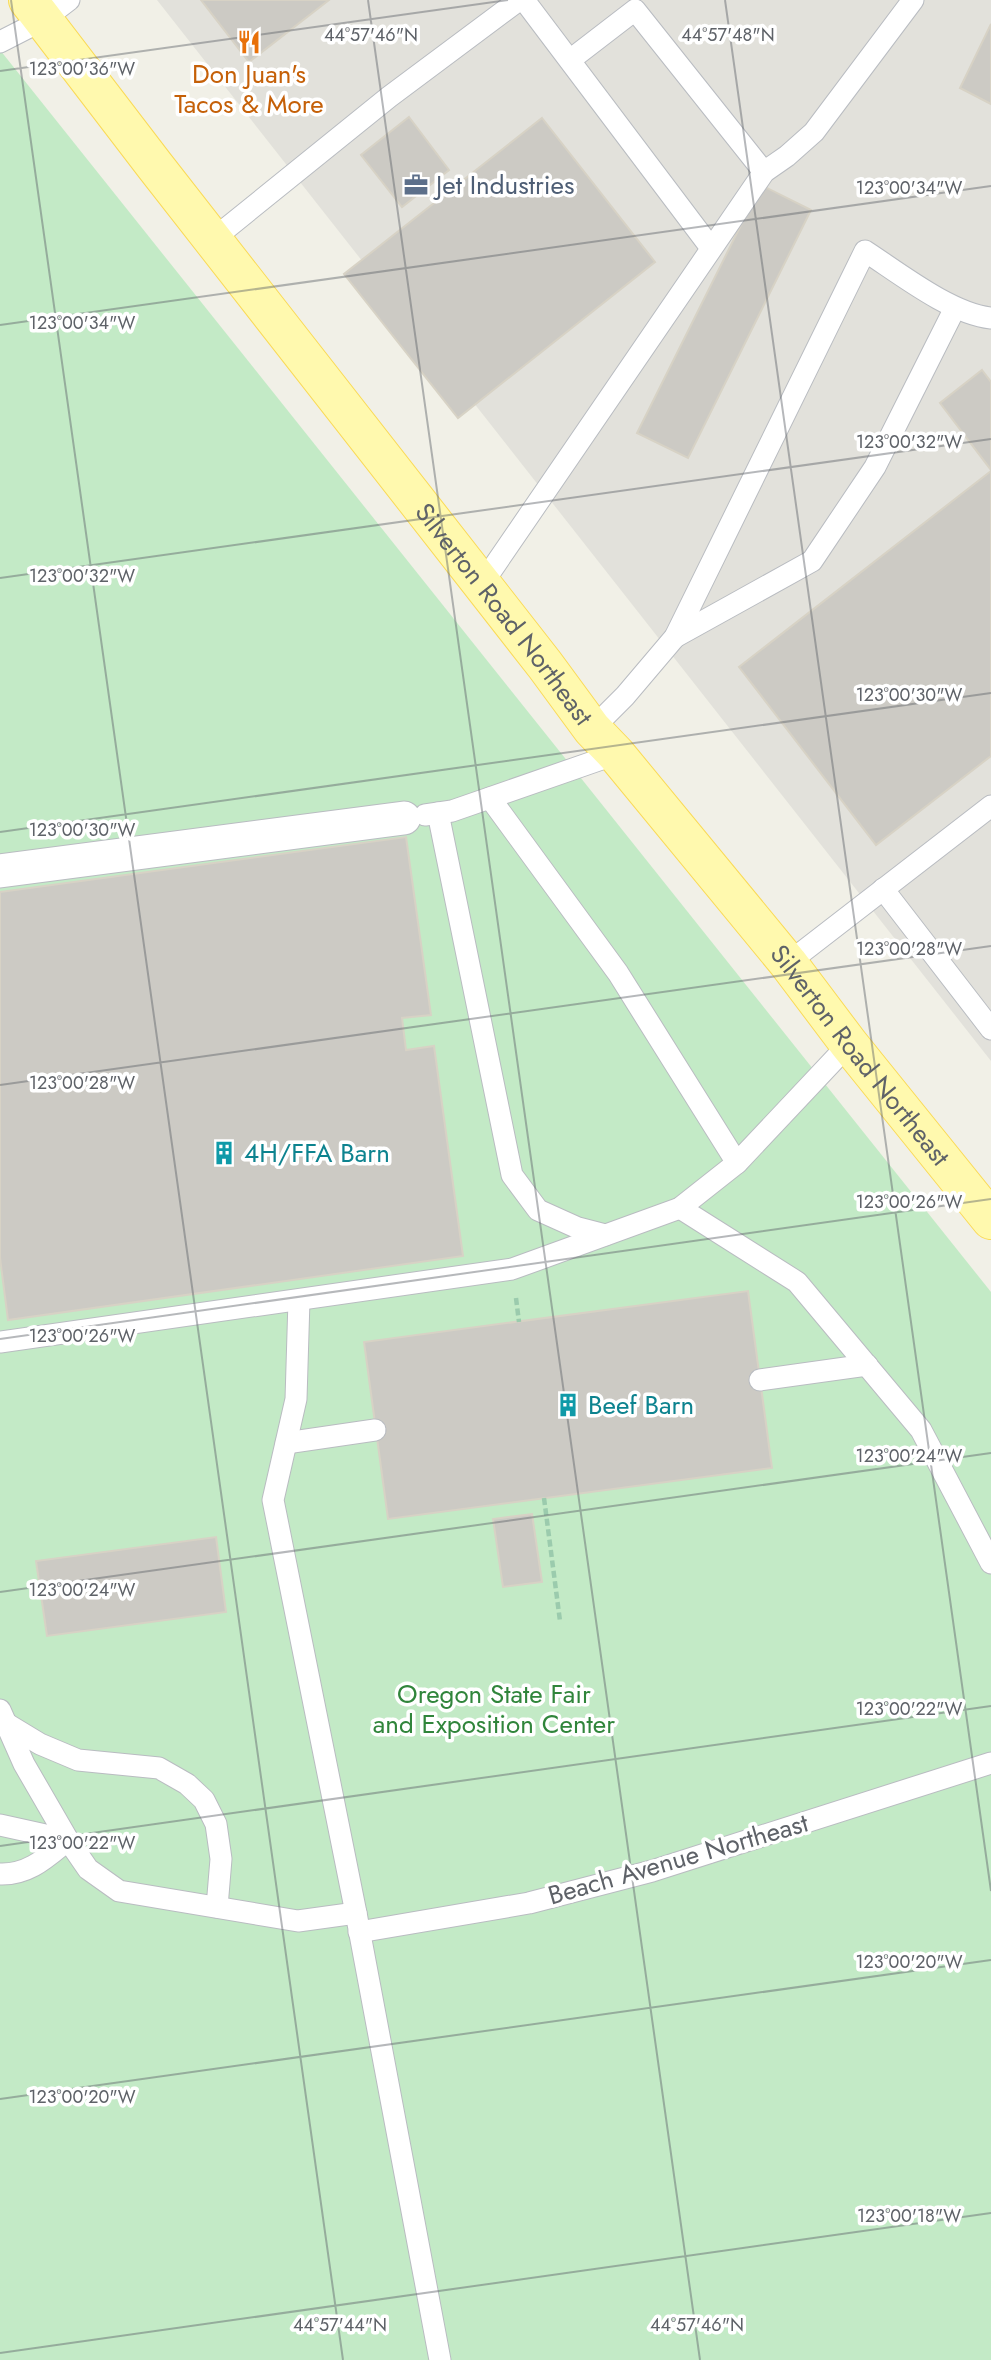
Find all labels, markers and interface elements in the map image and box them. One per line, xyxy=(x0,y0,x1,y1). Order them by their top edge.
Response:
text: 44°57'46"N xyxy=(324,22,418,48)
text: 44°57'48"N xyxy=(681,22,775,48)
restaurant icon: Don Juan's Tacos & More xyxy=(235,28,263,56)
place label: Don Juan's Tacos & More xyxy=(174,55,324,123)
text: 123°00'36"W xyxy=(29,56,135,82)
place label: Jet Industries xyxy=(433,166,574,204)
office icon: Jet Industries xyxy=(402,171,430,199)
text: 123°00'34"W xyxy=(856,175,962,201)
text: 123°00'34"W xyxy=(29,310,135,336)
text: 123°00'32"W xyxy=(856,429,962,455)
street label: Silverton Road Northeast xyxy=(406,495,603,734)
text: 123°00'32"W xyxy=(29,563,135,589)
text: 123°00'30"W xyxy=(856,682,963,708)
text: 123°00'30"W xyxy=(29,817,136,843)
street label: Silverton Road Northeast xyxy=(761,936,959,1174)
text: 123°00'28"W xyxy=(856,936,962,962)
text: 123°00'28"W xyxy=(29,1070,135,1096)
place label: 4H/FFA Barn xyxy=(244,1134,390,1172)
building icon: 4H/FFA Barn xyxy=(210,1139,238,1167)
text: 123°00'26"W xyxy=(856,1189,963,1215)
text: 123°00'26"W xyxy=(29,1323,136,1349)
place label: Beef Barn xyxy=(588,1386,694,1424)
building icon: Beef Barn xyxy=(554,1391,582,1419)
text: 123°00'24"W xyxy=(856,1443,963,1469)
text: 123°00'24"W xyxy=(29,1577,136,1603)
park label: Oregon State Fair and Exposition Center xyxy=(373,1675,615,1743)
text: 123°00'22"W xyxy=(856,1696,962,1722)
street label: Beach Avenue Northeast xyxy=(544,1803,813,1914)
text: 123°00'22"W xyxy=(29,1830,135,1856)
text: 123°00'20"W xyxy=(855,1949,963,1975)
text: 123°00'20"W xyxy=(28,2084,136,2110)
text: 123°00'18"W xyxy=(857,2203,961,2229)
text: 44°57'44"N xyxy=(293,2312,387,2338)
text: 44°57'46"N xyxy=(650,2312,744,2338)

